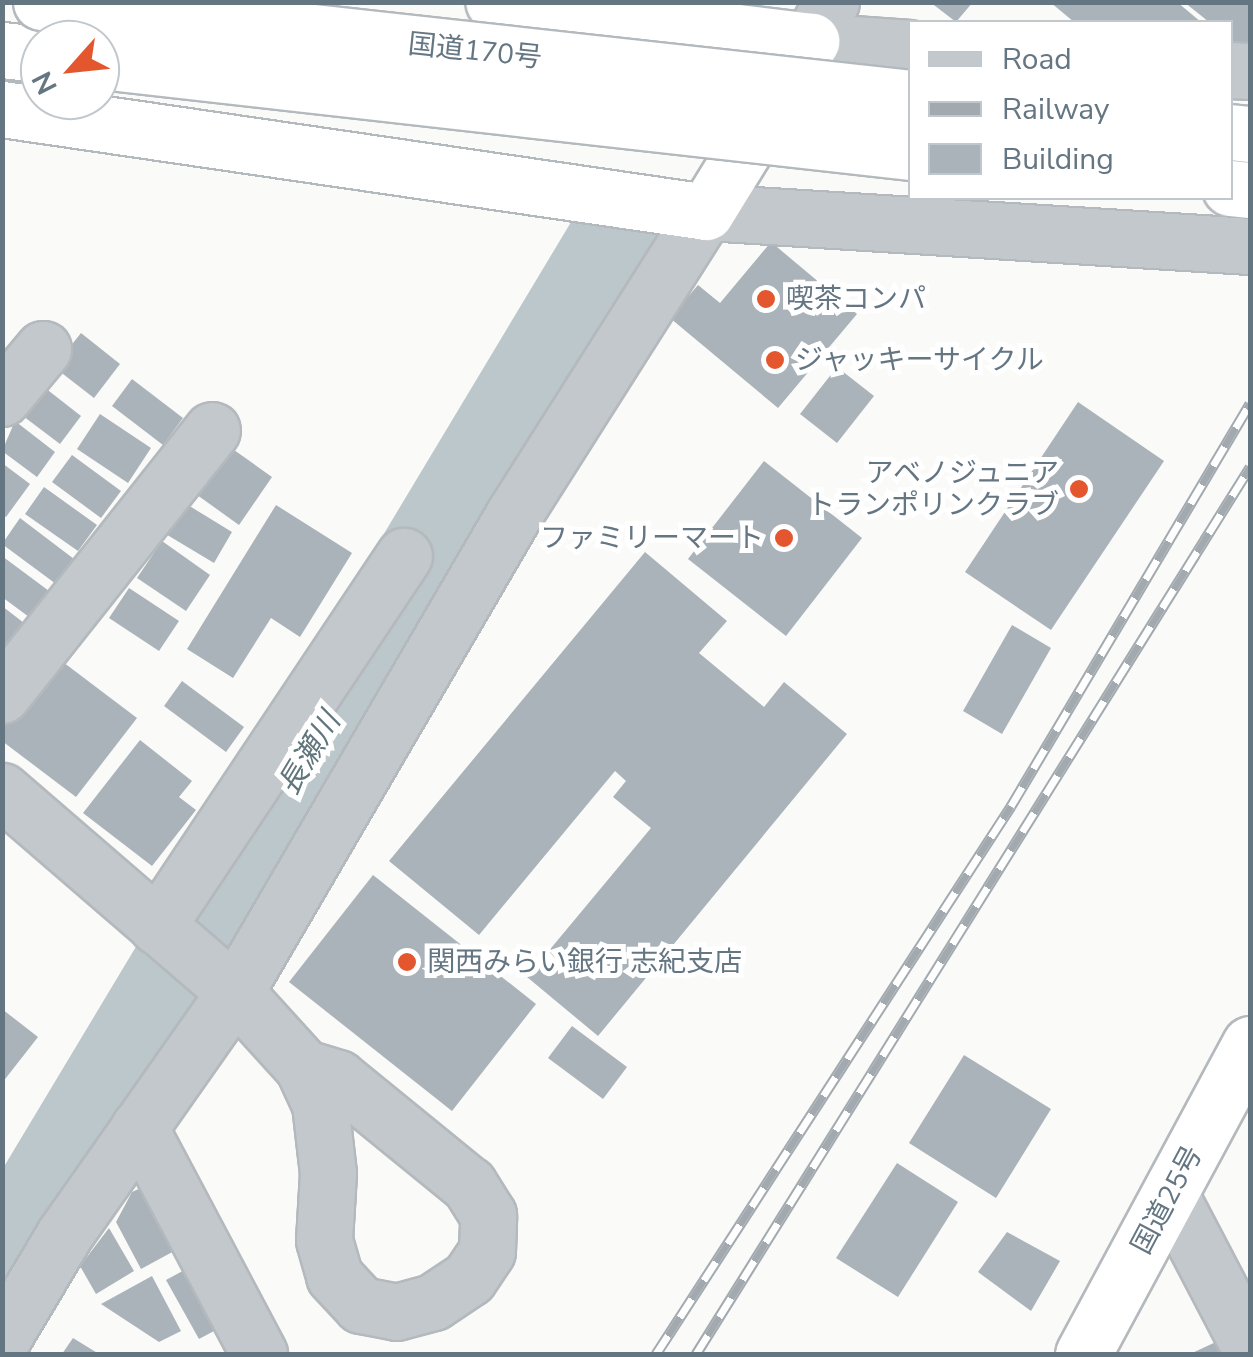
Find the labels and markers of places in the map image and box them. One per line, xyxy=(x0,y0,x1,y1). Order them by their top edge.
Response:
place label: 喫茶コンパ xyxy=(786,282,926,316)
marker: 喫茶コンパ xyxy=(755,288,777,310)
place label: ジャッキーサイクル xyxy=(795,343,1047,377)
marker: ジャッキーサイクル xyxy=(764,349,786,371)
place label: アベノジュニア トランポリンクラブ xyxy=(807,456,1059,522)
marker: アベノジュニア トランポリンクラブ xyxy=(1068,478,1090,500)
place label: ファミリーマート xyxy=(540,521,764,555)
marker: ファミリーマート xyxy=(773,527,795,549)
place label: 関西みらい銀行 志紀支店 xyxy=(427,945,742,979)
marker: 関西みらい銀行 志紀支店 xyxy=(396,951,418,973)

